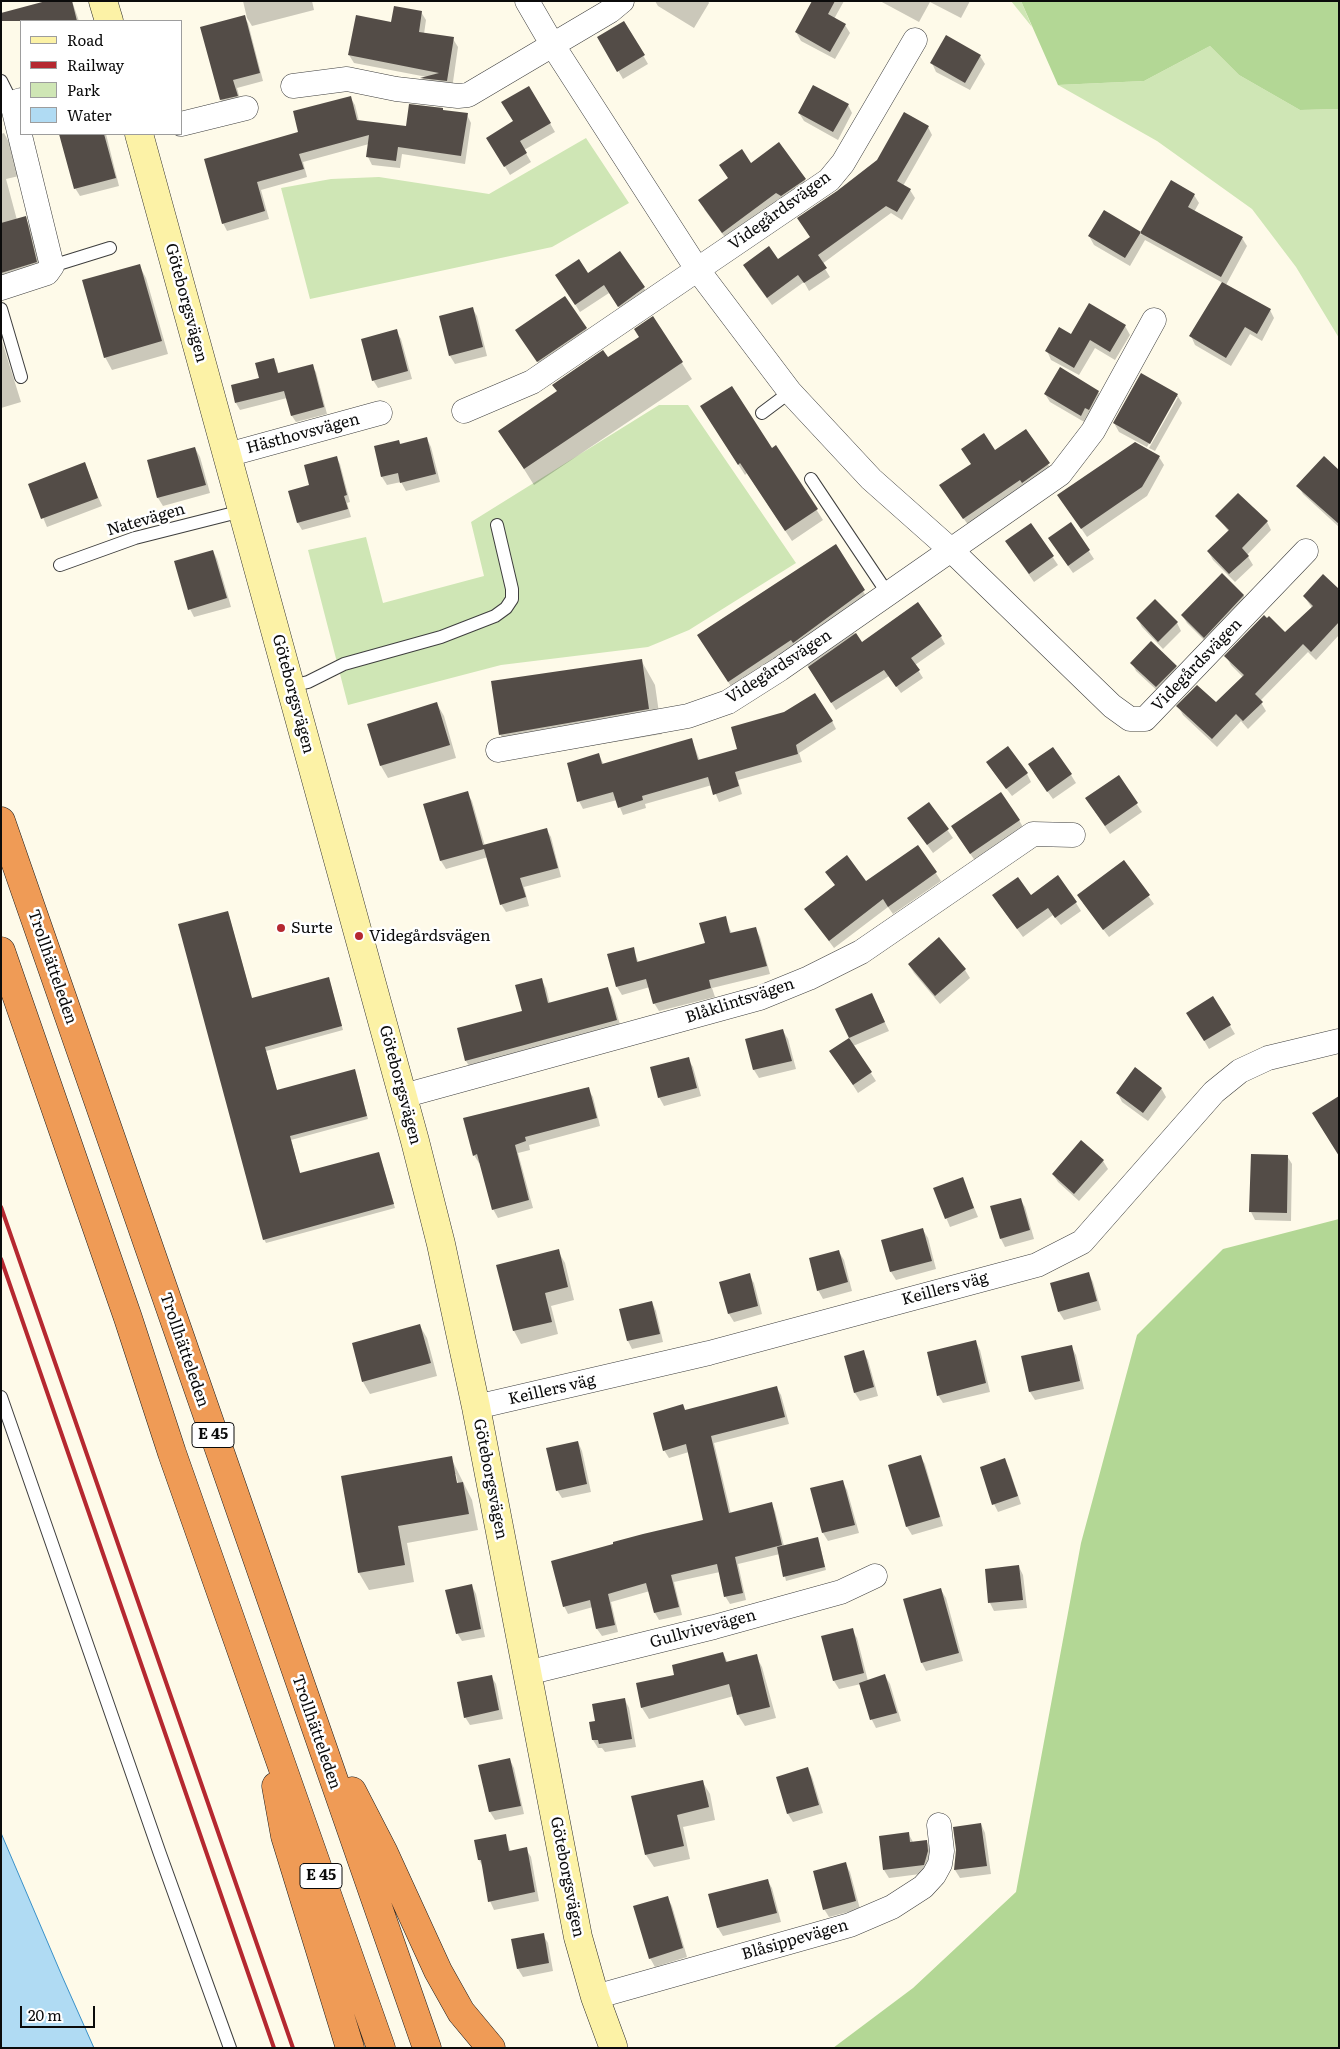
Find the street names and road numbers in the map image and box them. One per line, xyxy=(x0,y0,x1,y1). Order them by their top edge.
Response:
street label: Videgårdsvägen xyxy=(725,168,835,254)
street label: Göteborgsvägen xyxy=(161,241,211,365)
street label: Hästhovsvägen xyxy=(244,410,362,458)
street label: Natevägen xyxy=(105,500,187,540)
street label: Videgårdsvägen xyxy=(1148,615,1246,715)
street label: Videgårdsvägen xyxy=(723,626,835,708)
street label: Göteborgsvägen xyxy=(268,632,318,756)
street label: Trollhätteleden xyxy=(23,907,81,1027)
street label: Blåklintsvägen xyxy=(683,974,797,1028)
street label: Göteborgsvägen xyxy=(375,1023,425,1147)
street label: Keillers väg xyxy=(900,1268,990,1310)
street label: Trollhätteleden xyxy=(155,1290,213,1410)
street label: Keillers väg xyxy=(507,1371,597,1409)
street label: Göteborgsvägen xyxy=(469,1417,511,1541)
road number: E 45 xyxy=(192,1422,234,1448)
street label: Gullvivevägen xyxy=(648,1606,758,1652)
street label: Trollhätteleden xyxy=(287,1672,345,1792)
street label: Göteborgsvägen xyxy=(546,1815,588,1939)
road number: E 45 xyxy=(300,1864,342,1888)
street label: Blåsippevägen xyxy=(740,1916,850,1964)

